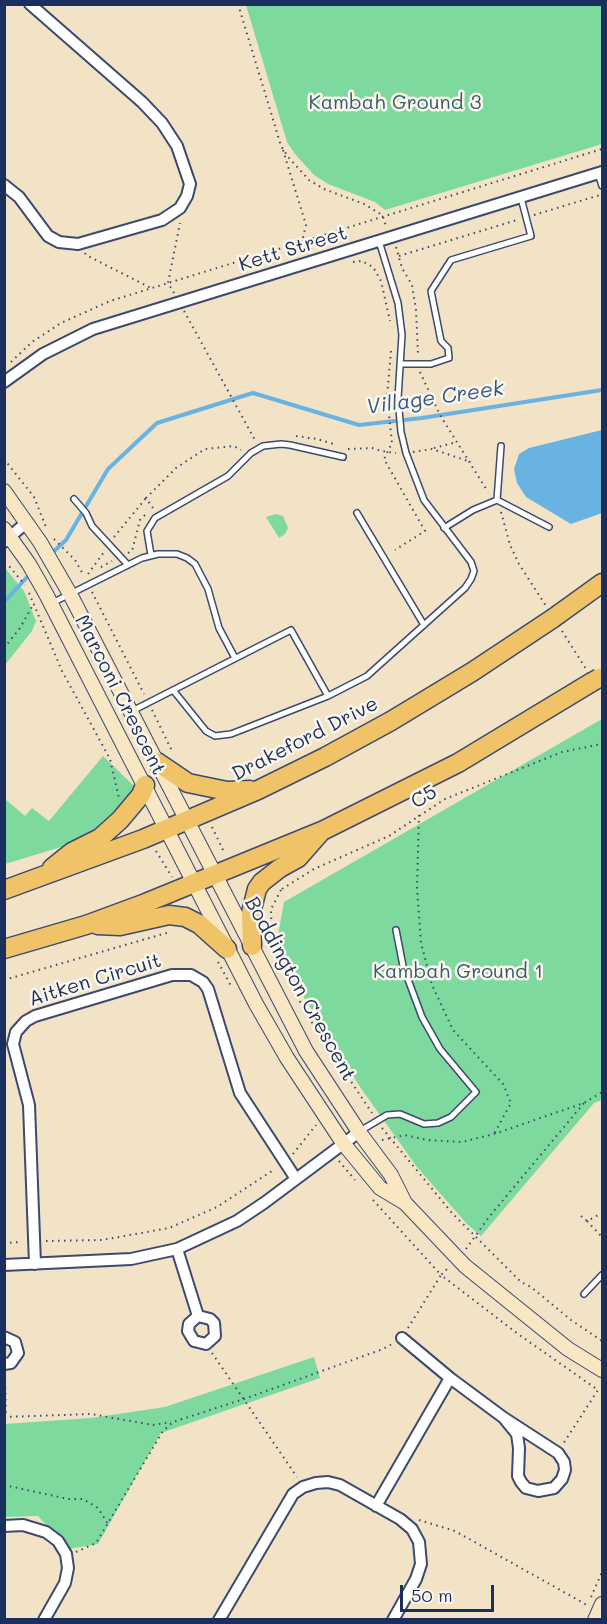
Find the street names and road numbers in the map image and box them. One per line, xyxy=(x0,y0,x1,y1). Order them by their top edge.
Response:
street label: Kett Street xyxy=(236,221,350,277)
street label: Marconi Crescent xyxy=(69,611,171,779)
street label: Drakeford Drive xyxy=(228,692,382,786)
street label: C5 xyxy=(407,780,441,814)
street label: Boddington Crescent xyxy=(239,893,361,1085)
street label: Aitken Circuit xyxy=(26,948,164,1012)

